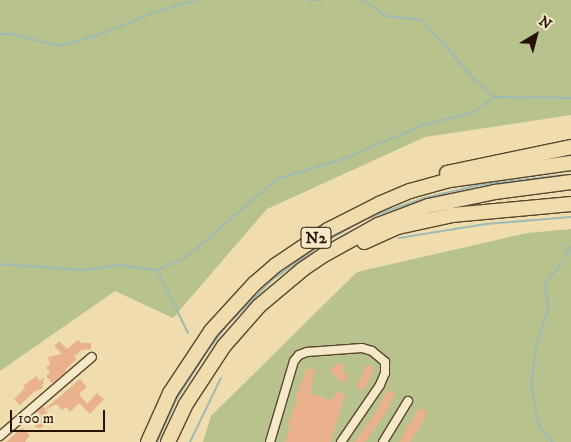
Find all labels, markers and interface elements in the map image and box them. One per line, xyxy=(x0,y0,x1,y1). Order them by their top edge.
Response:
north arrow xyxy=(511,10,561,60)
text: N xyxy=(535,12,555,34)
road number: N2 xyxy=(300,224,332,252)
scale bar xyxy=(12,400,108,432)
text: 100 m xyxy=(18,409,54,428)

